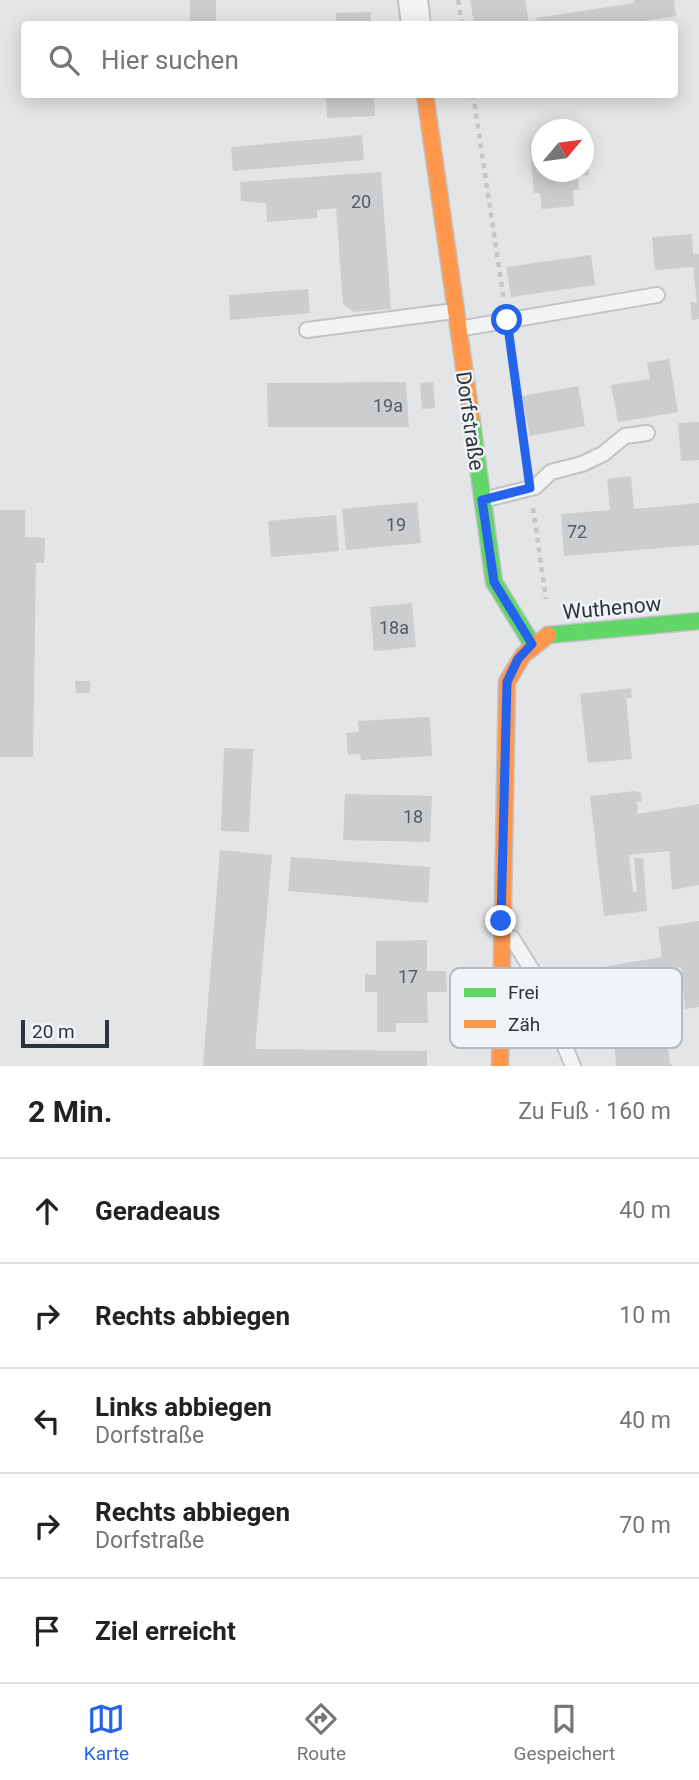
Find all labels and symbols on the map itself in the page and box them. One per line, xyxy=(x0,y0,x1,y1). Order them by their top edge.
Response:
north arrow xyxy=(531,119,594,182)
house number: 20 xyxy=(351,191,371,212)
route start xyxy=(491,304,522,335)
street label: Dorfstraße xyxy=(451,370,489,472)
house number: 19a xyxy=(373,395,403,416)
house number: 19 xyxy=(386,514,406,535)
house number: 72 xyxy=(567,521,587,542)
street label: Wuthenow xyxy=(562,592,663,624)
house number: 18a xyxy=(379,617,409,638)
house number: 18 xyxy=(403,806,423,827)
route end xyxy=(485,905,516,936)
house number: 17 xyxy=(398,966,418,987)
legend xyxy=(450,968,682,1048)
text: Frei xyxy=(508,981,539,1004)
text: Zäh xyxy=(508,1013,540,1036)
scale bar xyxy=(21,1017,108,1049)

